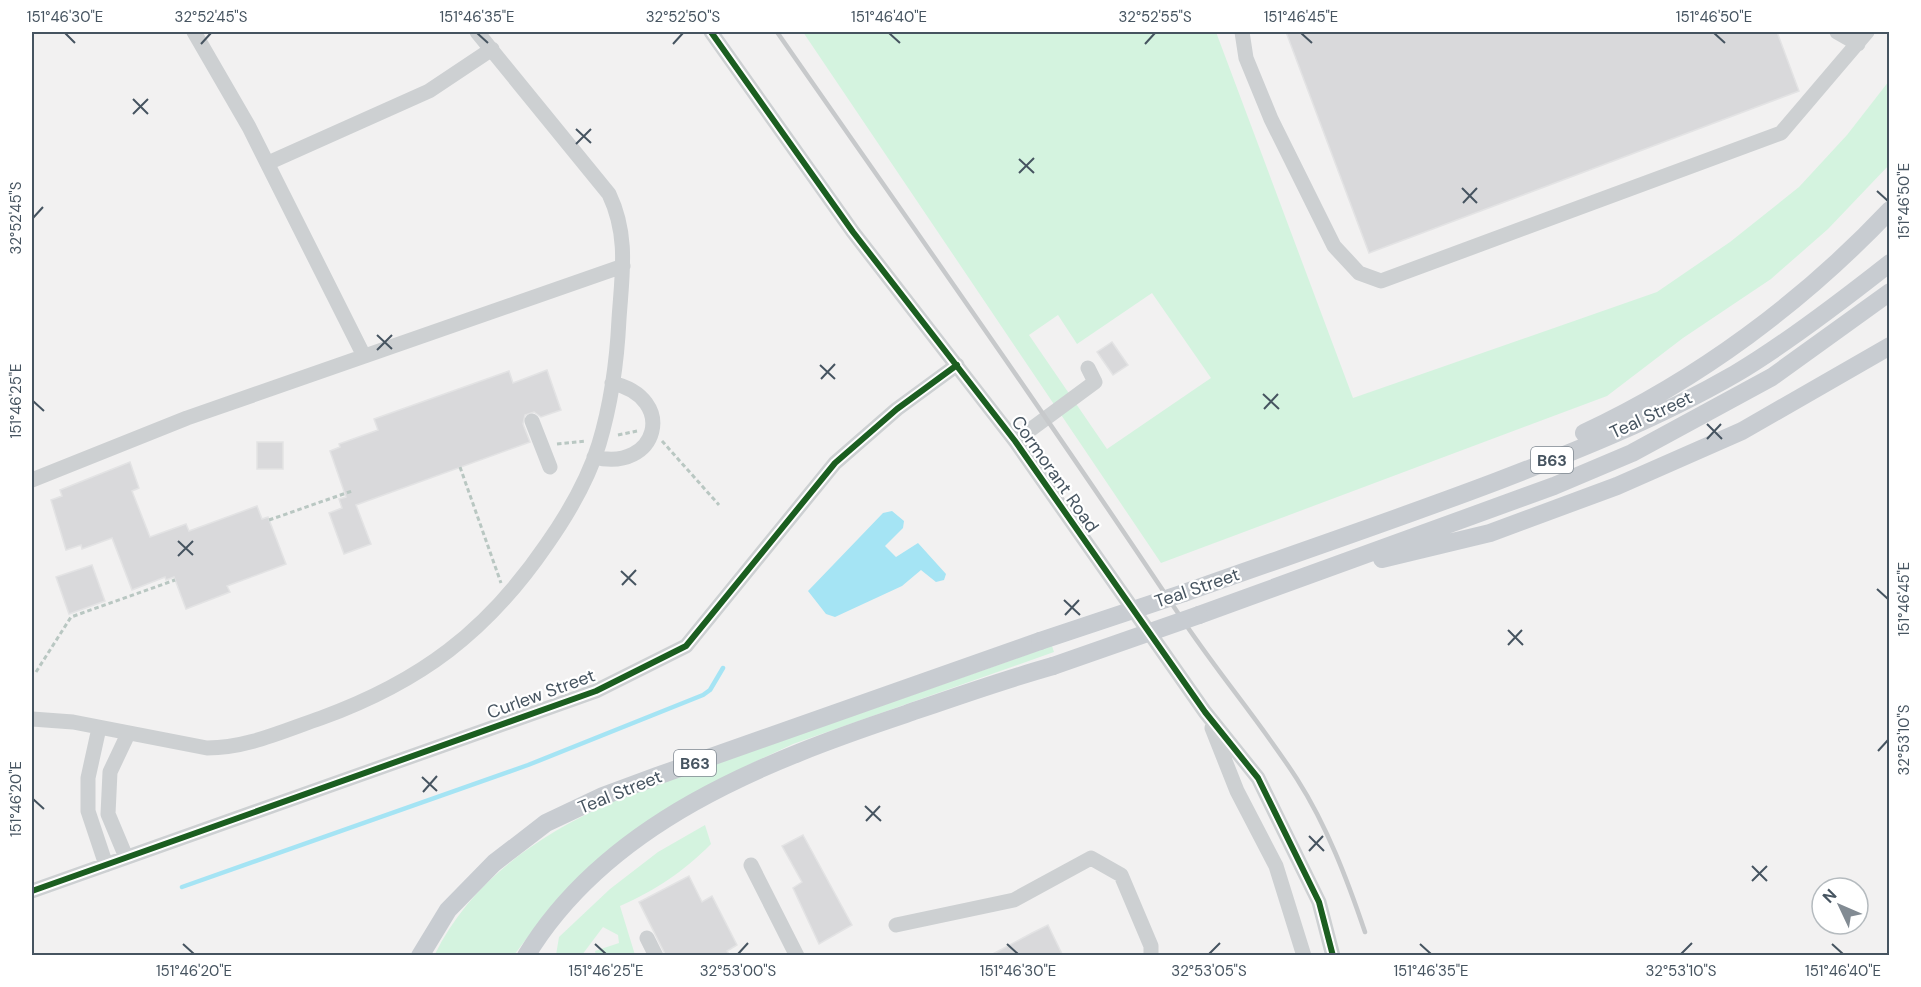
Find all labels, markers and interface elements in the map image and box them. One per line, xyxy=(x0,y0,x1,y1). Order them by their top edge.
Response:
text: 151°46'30"E xyxy=(27,7,103,27)
text: 32°52'45"S xyxy=(175,7,248,27)
text: 151°46'35"E xyxy=(439,7,515,27)
text: 32°52'50"S xyxy=(646,7,721,27)
text: 151°46'40"E xyxy=(851,7,927,27)
text: 32°52'55"S xyxy=(1118,7,1192,27)
text: 151°46'45"E xyxy=(1264,7,1338,27)
text: 151°46'50"E xyxy=(1676,7,1752,27)
text: 151°46'50"E xyxy=(1894,163,1914,239)
text: 32°52'45"S xyxy=(6,181,26,254)
text: 151°46'25"E xyxy=(6,364,26,438)
street label: Teal Street xyxy=(1606,385,1696,445)
street label: Cormorant Road xyxy=(1006,411,1104,537)
road number: B63 xyxy=(1531,447,1573,473)
street label: Teal Street xyxy=(1151,562,1243,614)
text: 151°46'45"E xyxy=(1894,562,1914,636)
street label: Curlew Street xyxy=(484,663,598,725)
text: 32°53'10"S xyxy=(1894,704,1914,776)
road number: B63 xyxy=(674,750,716,776)
text: 151°46'20"E xyxy=(6,761,26,837)
street label: Teal Street xyxy=(575,764,665,820)
north arrow xyxy=(1810,876,1870,936)
text: N xyxy=(1818,884,1841,907)
text: 151°46'20"E xyxy=(156,961,232,981)
text: 151°46'25"E xyxy=(569,961,643,981)
text: 32°53'00"S xyxy=(700,961,777,981)
text: 151°46'30"E xyxy=(980,961,1056,981)
text: 32°53'05"S xyxy=(1171,961,1247,981)
text: 151°46'35"E xyxy=(1393,961,1469,981)
text: 32°53'10"S xyxy=(1645,961,1717,981)
text: 151°46'40"E xyxy=(1805,961,1881,981)

